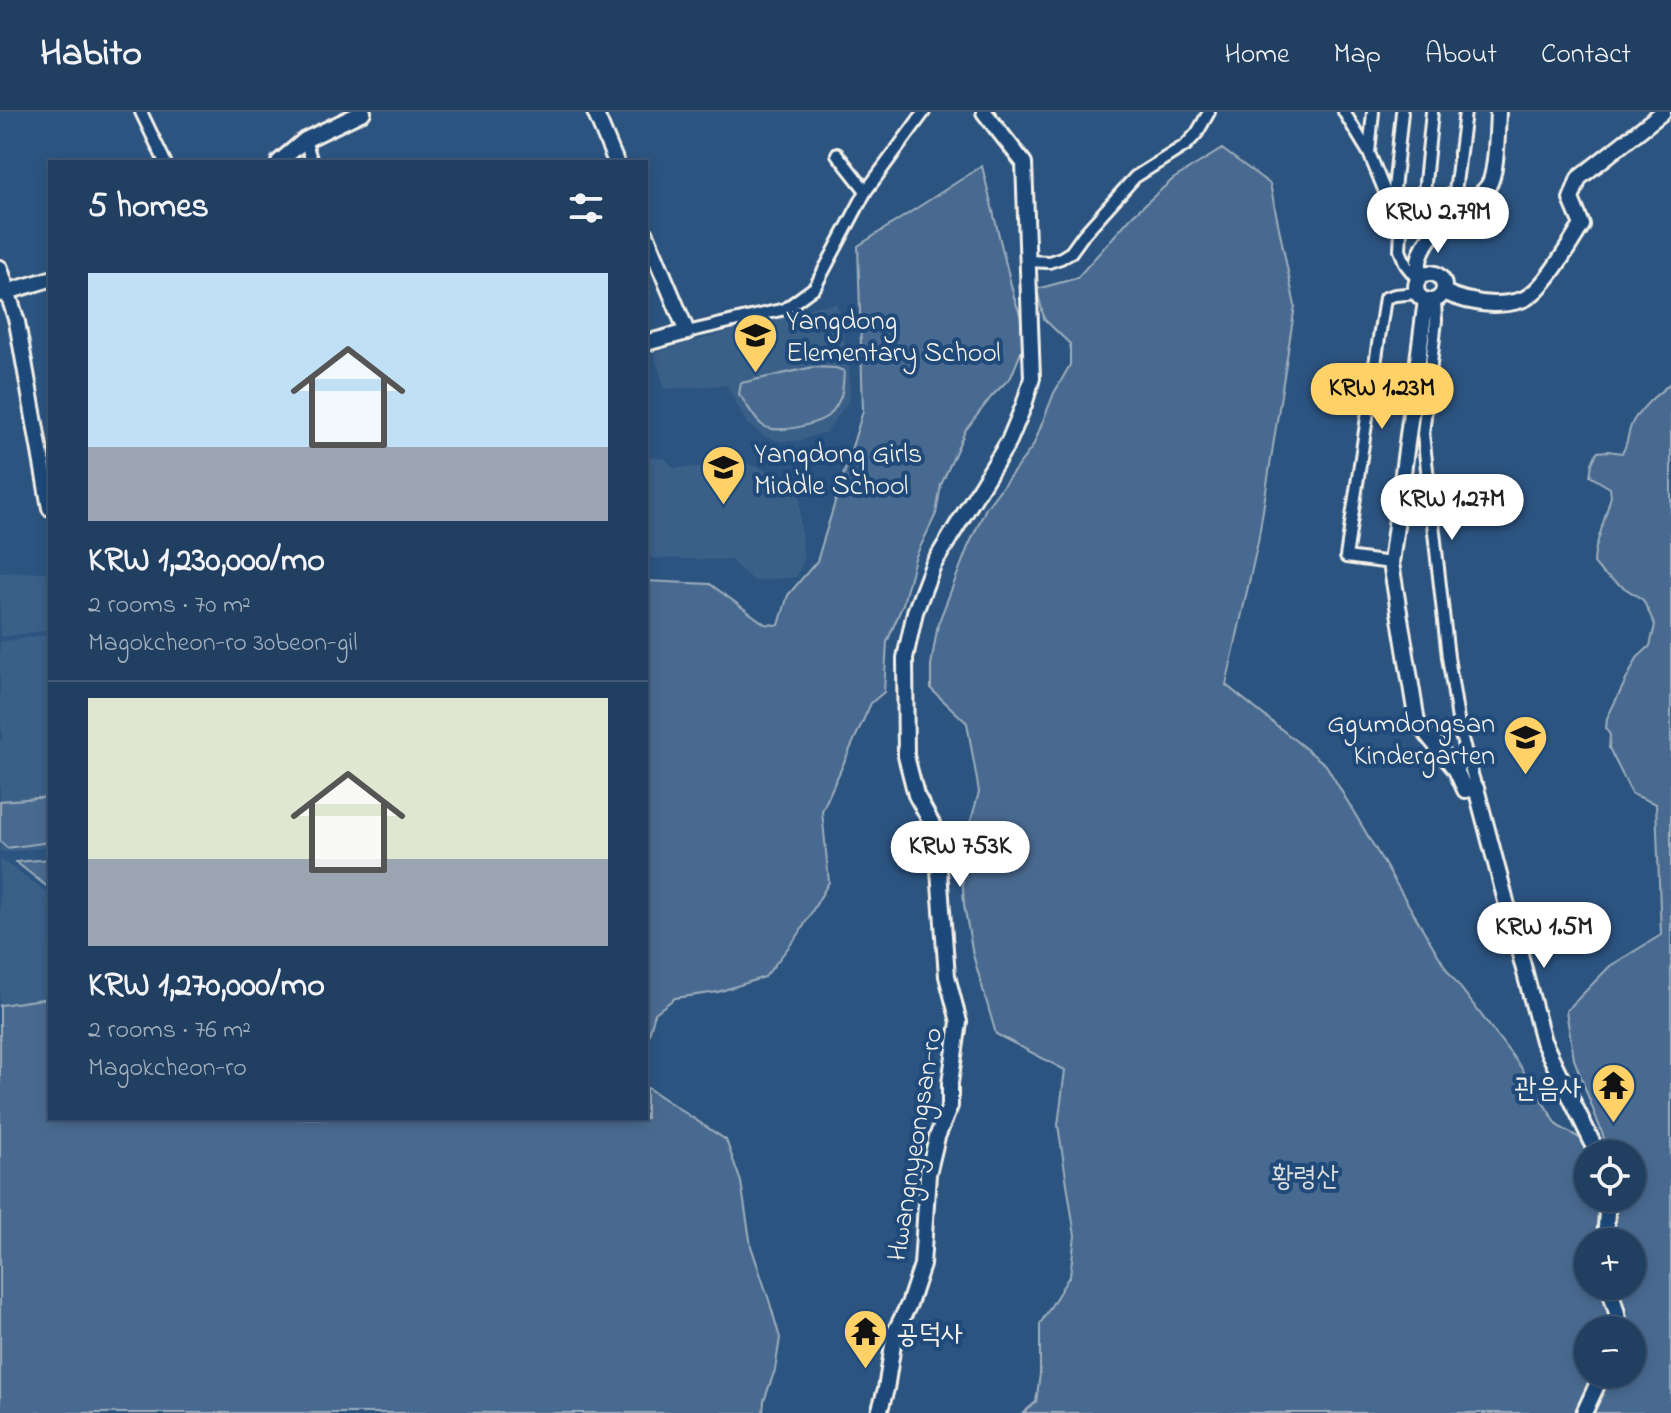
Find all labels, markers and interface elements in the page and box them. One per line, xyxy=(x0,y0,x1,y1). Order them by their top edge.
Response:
text: Habito xyxy=(40,27,142,83)
text: Home xyxy=(1224,35,1290,76)
text: Map xyxy=(1334,35,1381,76)
text: About xyxy=(1425,35,1497,76)
text: Contact xyxy=(1541,35,1631,76)
text: 5 homes xyxy=(88,183,209,233)
icon: filters xyxy=(564,186,608,230)
pin: KRW 2.79M xyxy=(1346,187,1530,255)
text: KRW 2.79M xyxy=(1385,194,1491,232)
place label: Yangdong Elementary School xyxy=(786,302,1001,375)
school or university icon: Yangdong Elementary School xyxy=(731,311,779,374)
icon: home xyxy=(276,325,420,469)
pin: KRW 1.23M xyxy=(1290,363,1474,431)
text: KRW 1.23M xyxy=(1329,370,1435,408)
place label: Yangdong Girls Middle School xyxy=(754,435,922,508)
school or university icon: Yangdong Girls Middle School xyxy=(699,444,747,507)
pin: KRW 1.27M xyxy=(1360,474,1544,542)
text: KRW 1.27M xyxy=(1399,481,1505,519)
text: KRW 1,230,000/mo xyxy=(88,537,325,587)
text: 2 rooms · 70 m² xyxy=(88,587,251,625)
text: Magokcheon-ro 30beon-gil xyxy=(88,625,358,663)
place label: Ggumdongsan Kindergarten xyxy=(1327,705,1495,778)
school or university icon: Ggumdongsan Kindergarten xyxy=(1502,714,1550,777)
icon: home xyxy=(276,750,420,894)
pin: KRW 753K xyxy=(877,821,1043,889)
text: KRW 753K xyxy=(909,828,1011,866)
pin: KRW 1.5M xyxy=(1461,902,1627,970)
text: KRW 1.5M xyxy=(1495,909,1593,947)
text: KRW 1,270,000/mo xyxy=(88,962,325,1012)
text: 2 rooms · 76 m² xyxy=(88,1012,251,1050)
street label: Hwangnyeongsan-ro xyxy=(878,1025,955,1264)
text: Magokcheon-ro xyxy=(88,1050,247,1088)
temple icon: 관음사 xyxy=(1589,1062,1637,1125)
place label: 관음사 xyxy=(1514,1069,1582,1110)
map controls xyxy=(1574,1140,1646,1388)
button: locate xyxy=(1574,1140,1646,1212)
park label: 황령산 xyxy=(1271,1158,1339,1199)
button: + xyxy=(1574,1228,1646,1300)
temple icon: 공덕사 xyxy=(841,1308,889,1371)
place label: 공덕사 xyxy=(896,1315,964,1356)
button: − xyxy=(1574,1316,1646,1388)

